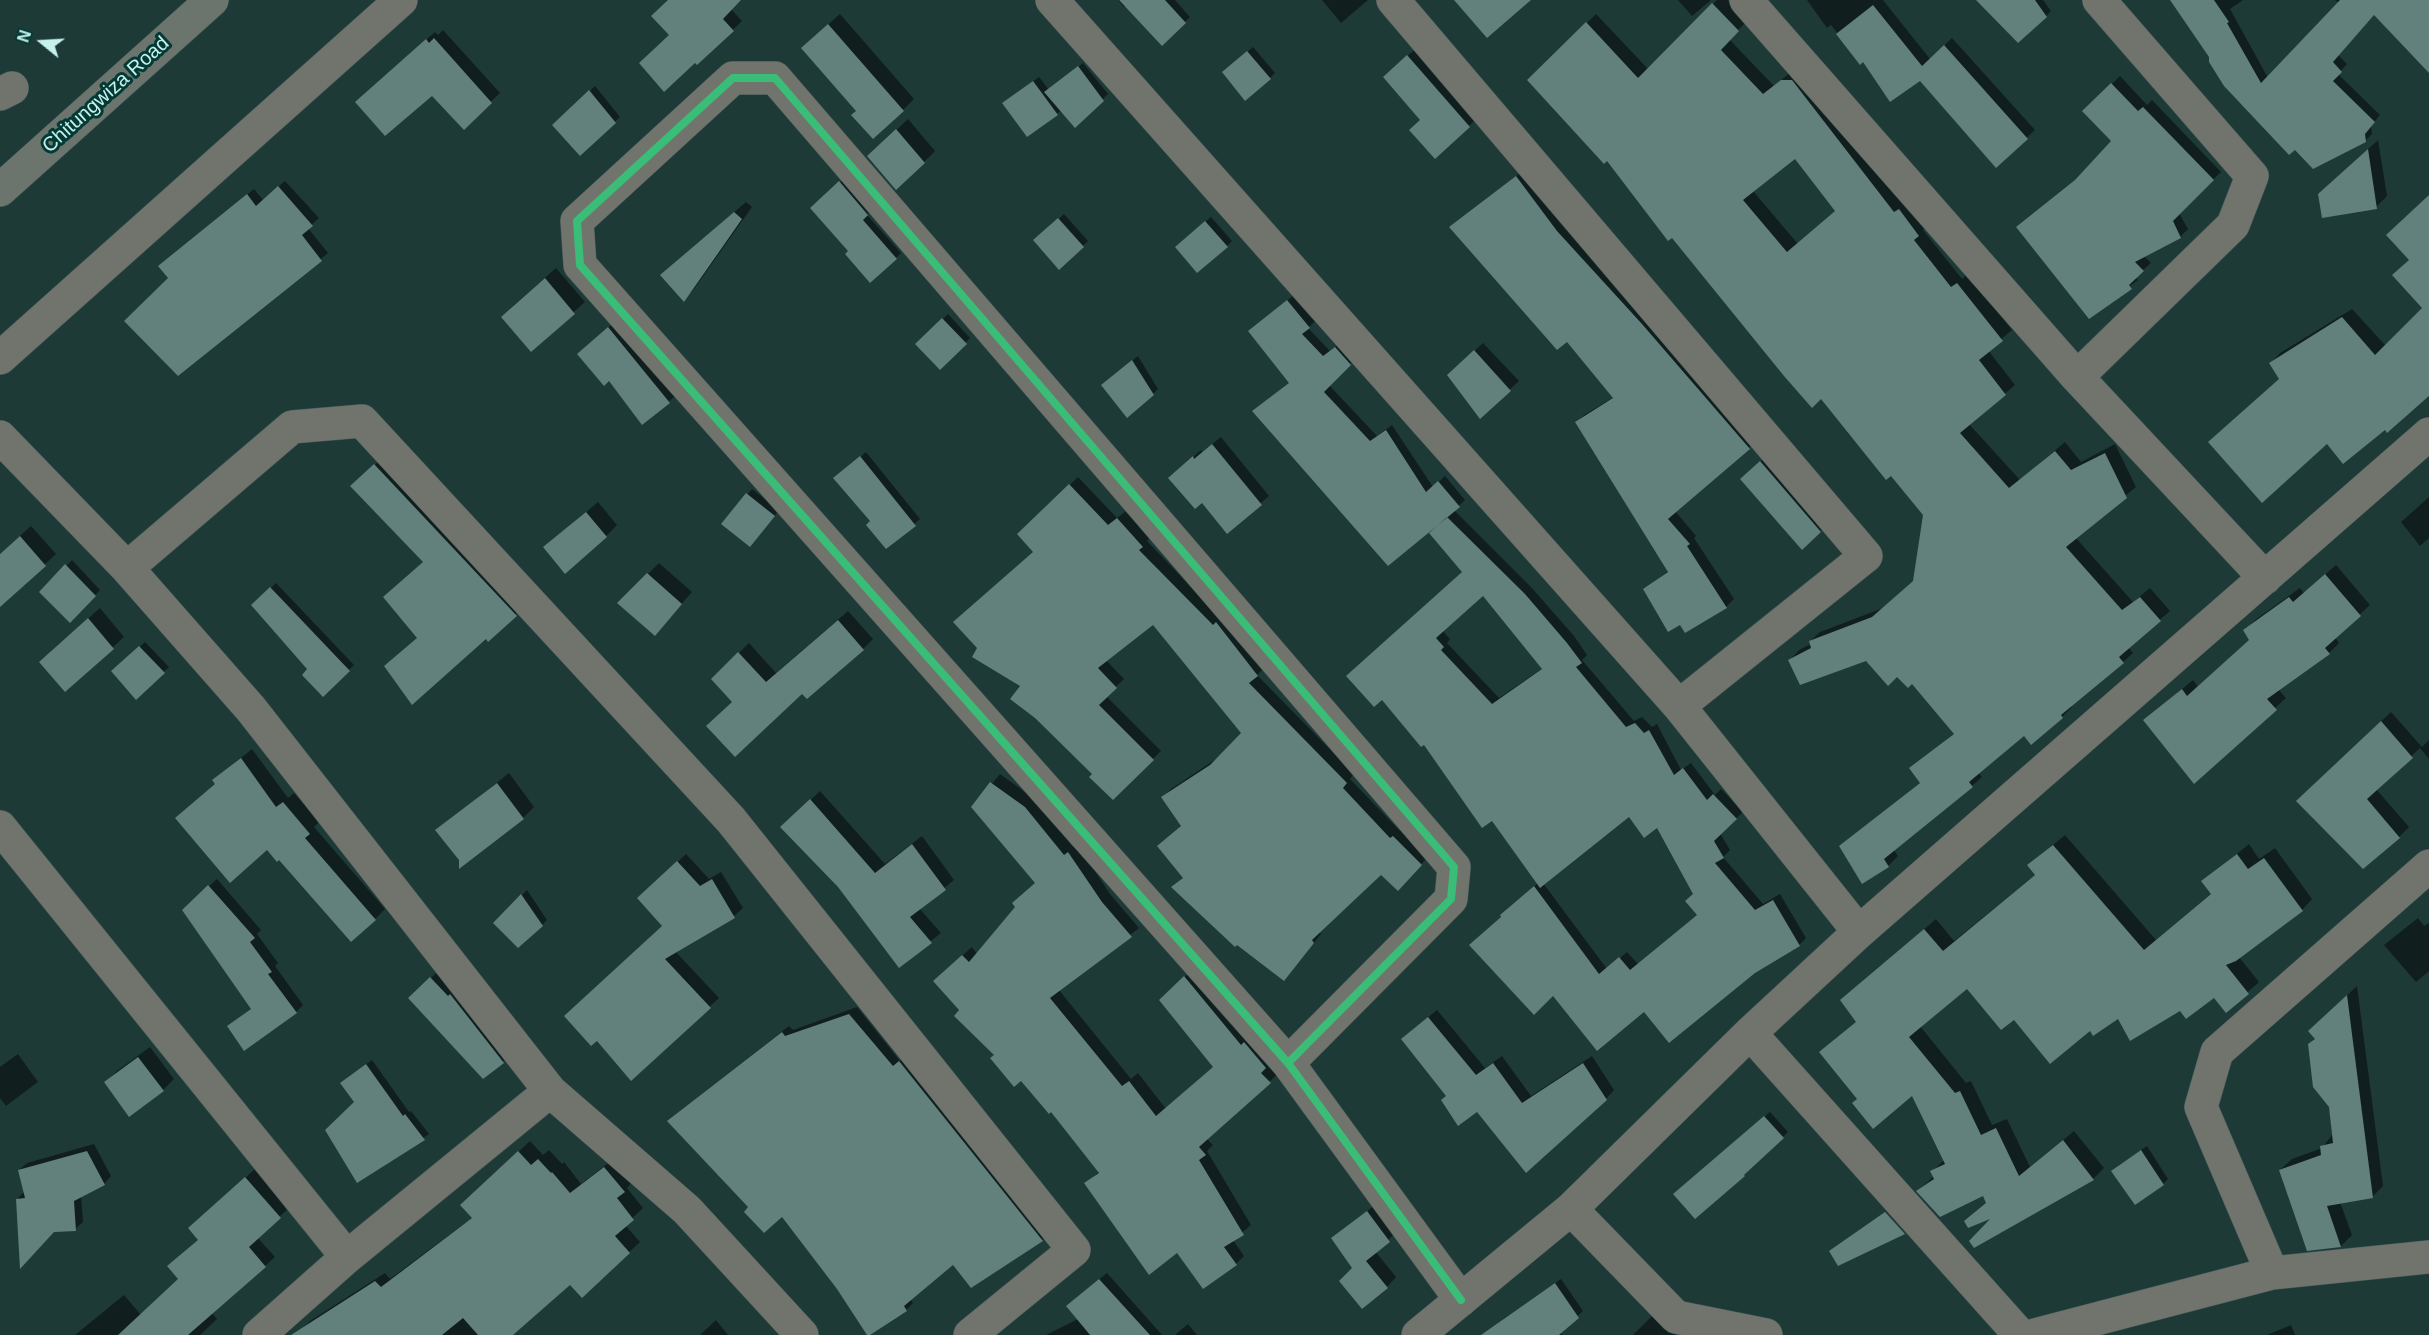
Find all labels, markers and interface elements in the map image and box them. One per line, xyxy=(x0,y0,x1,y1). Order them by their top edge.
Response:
north arrow xyxy=(12,12,72,72)
text: N xyxy=(15,28,34,44)
street label: Chitungwiza Road xyxy=(38,32,174,158)

